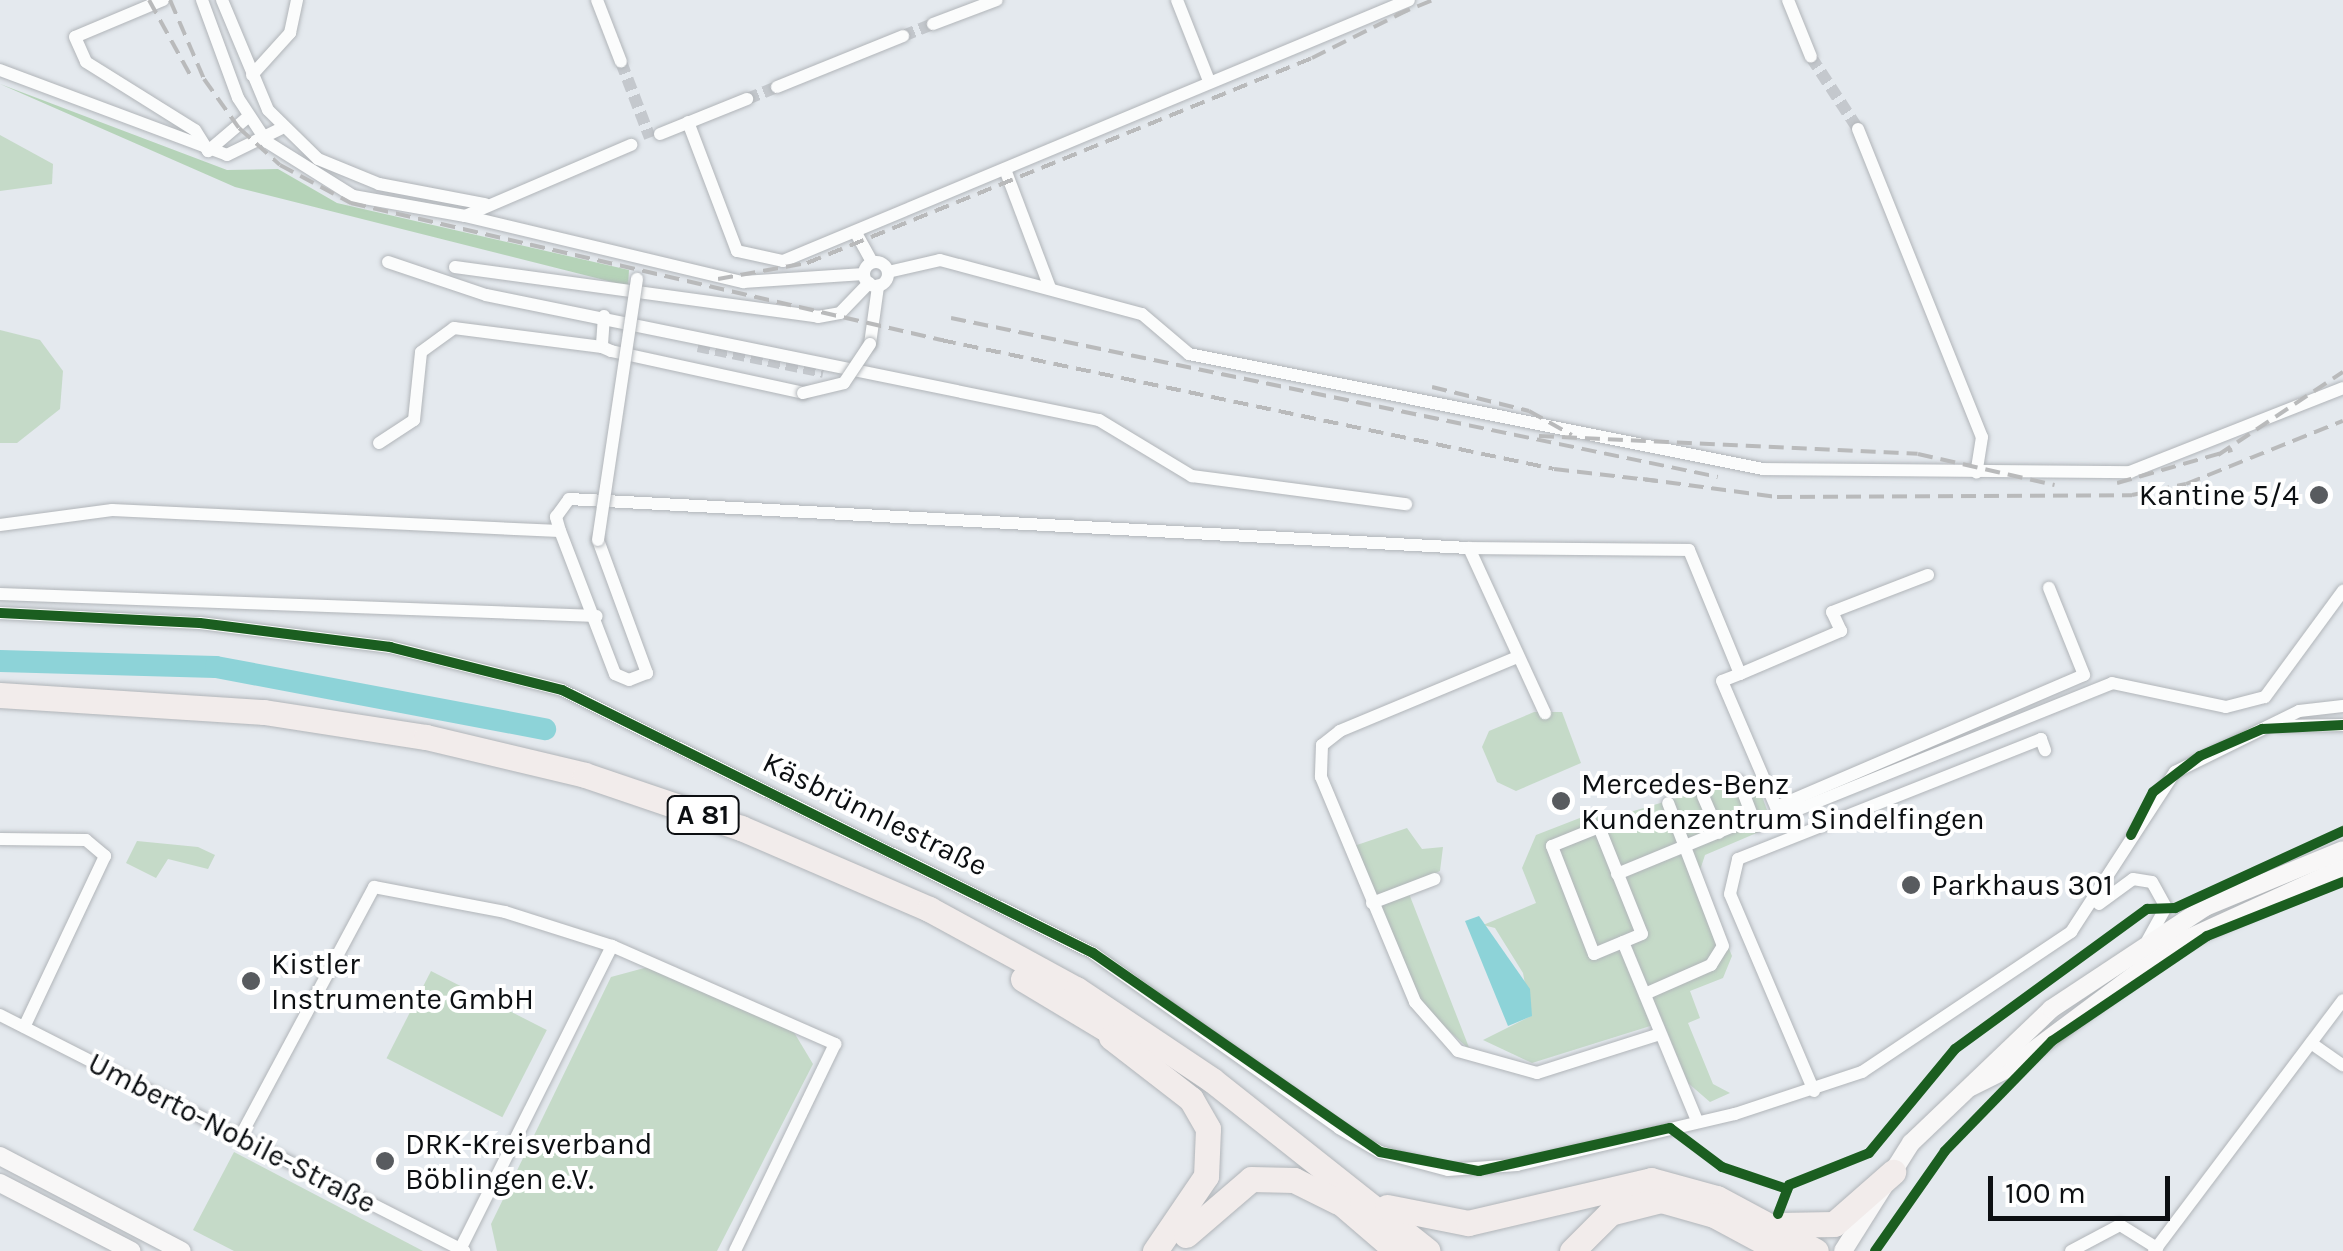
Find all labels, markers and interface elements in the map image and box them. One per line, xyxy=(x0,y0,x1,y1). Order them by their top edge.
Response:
place label: Kantine 5/4 xyxy=(2139,477,2299,513)
marker: Kantine 5/4 xyxy=(2308,484,2330,506)
street label: Käsbrünnlestraße xyxy=(757,744,993,884)
place label: Mercedes-Benz Kundenzentrum Sindelfingen xyxy=(1581,766,1985,836)
marker: Mercedes-Benz Kundenzentrum Sindelfingen xyxy=(1550,790,1572,812)
road number: A 81 xyxy=(666,792,740,838)
place label: Parkhaus 301 xyxy=(1931,867,2113,903)
marker: Parkhaus 301 xyxy=(1900,874,1922,896)
place label: Kistler Instrumente GmbH xyxy=(271,946,534,1016)
marker: Kistler Instrumente GmbH xyxy=(240,970,262,992)
street label: Umberto-Nobile-Straße xyxy=(82,1045,382,1221)
place label: DRK-Kreisverband Böblingen e.V. xyxy=(405,1126,653,1196)
marker: DRK-Kreisverband Böblingen e.V. xyxy=(374,1150,396,1172)
scale bar xyxy=(1993,1156,2176,1218)
text: 100 m xyxy=(2005,1175,2086,1211)

